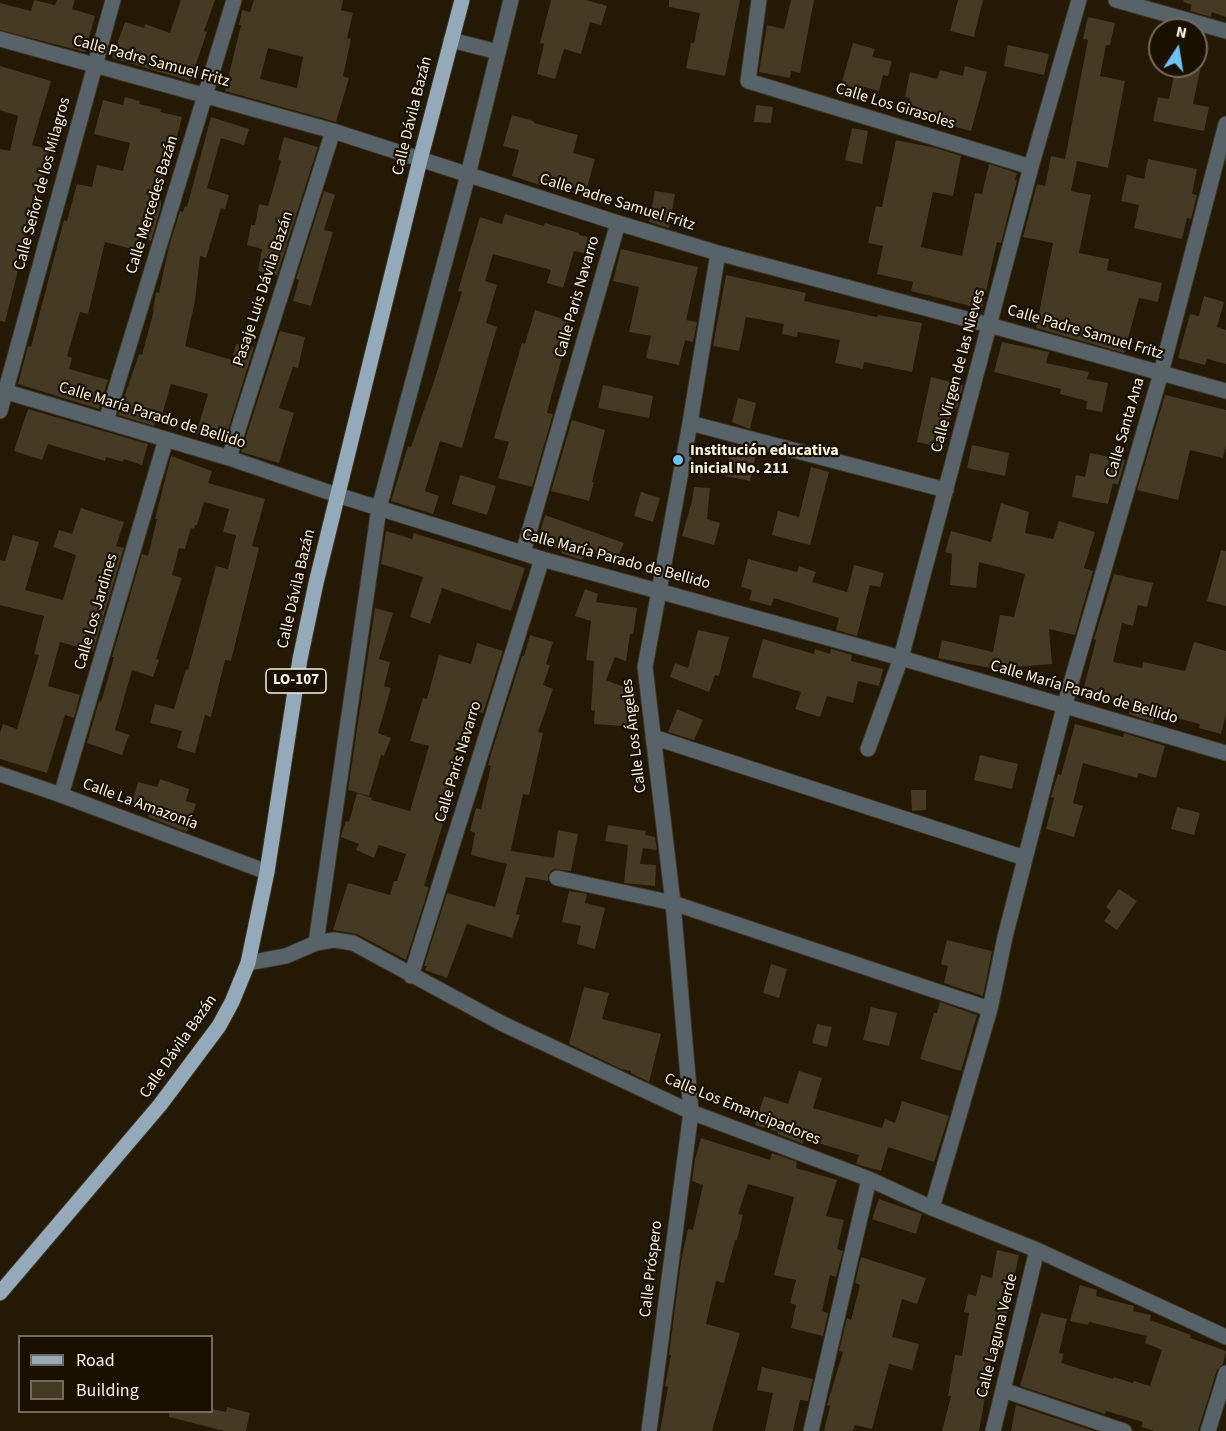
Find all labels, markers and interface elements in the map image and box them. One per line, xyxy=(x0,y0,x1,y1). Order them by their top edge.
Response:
north arrow xyxy=(1148,18,1208,78)
text: N xyxy=(1174,20,1189,44)
street label: Calle Padre Samuel Fritz xyxy=(71,32,231,92)
street label: Calle Dávila Bazán xyxy=(389,55,437,177)
street label: Calle Los Girasoles xyxy=(833,80,957,134)
street label: Calle Señor de los Milagros xyxy=(11,95,75,273)
street label: Calle Mercedes Bazán xyxy=(123,133,183,277)
street label: Calle Padre Samuel Fritz xyxy=(537,170,697,236)
street label: Pasaje Luis Dávila Bazán xyxy=(230,209,298,369)
street label: Calle Paris Navarro xyxy=(551,234,605,360)
street label: Calle Virgen de las Nieves xyxy=(928,287,990,455)
street label: Calle Padre Samuel Fritz xyxy=(1005,302,1165,364)
street label: Calle Santa Ana xyxy=(1102,376,1150,480)
street label: Calle María Parado de Bellido xyxy=(56,378,248,454)
place label: Institución educativa inicial No. 211 xyxy=(690,441,839,479)
marker: Institución educativa inicial No. 211 xyxy=(671,453,685,467)
street label: Calle María Parado de Bellido xyxy=(520,526,712,594)
street label: Calle Dávila Bazán xyxy=(274,527,320,651)
street label: Calle Los Jardines xyxy=(71,552,123,672)
street label: Calle María Parado de Bellido xyxy=(988,657,1180,729)
road number: LO-107 xyxy=(266,669,326,693)
street label: Calle Los Ángeles xyxy=(618,678,652,794)
street label: Calle Paris Navarro xyxy=(431,699,487,825)
street label: Calle La Amazonía xyxy=(80,775,200,835)
street label: Calle Dávila Bazán xyxy=(136,992,222,1102)
street label: Calle Los Emancipadores xyxy=(661,1070,823,1150)
street label: Calle Próspero xyxy=(637,1220,667,1318)
street label: Calle Laguna Verde xyxy=(973,1272,1023,1400)
legend xyxy=(18,1335,213,1413)
text: Road xyxy=(76,1348,115,1373)
text: Building xyxy=(76,1378,139,1403)

